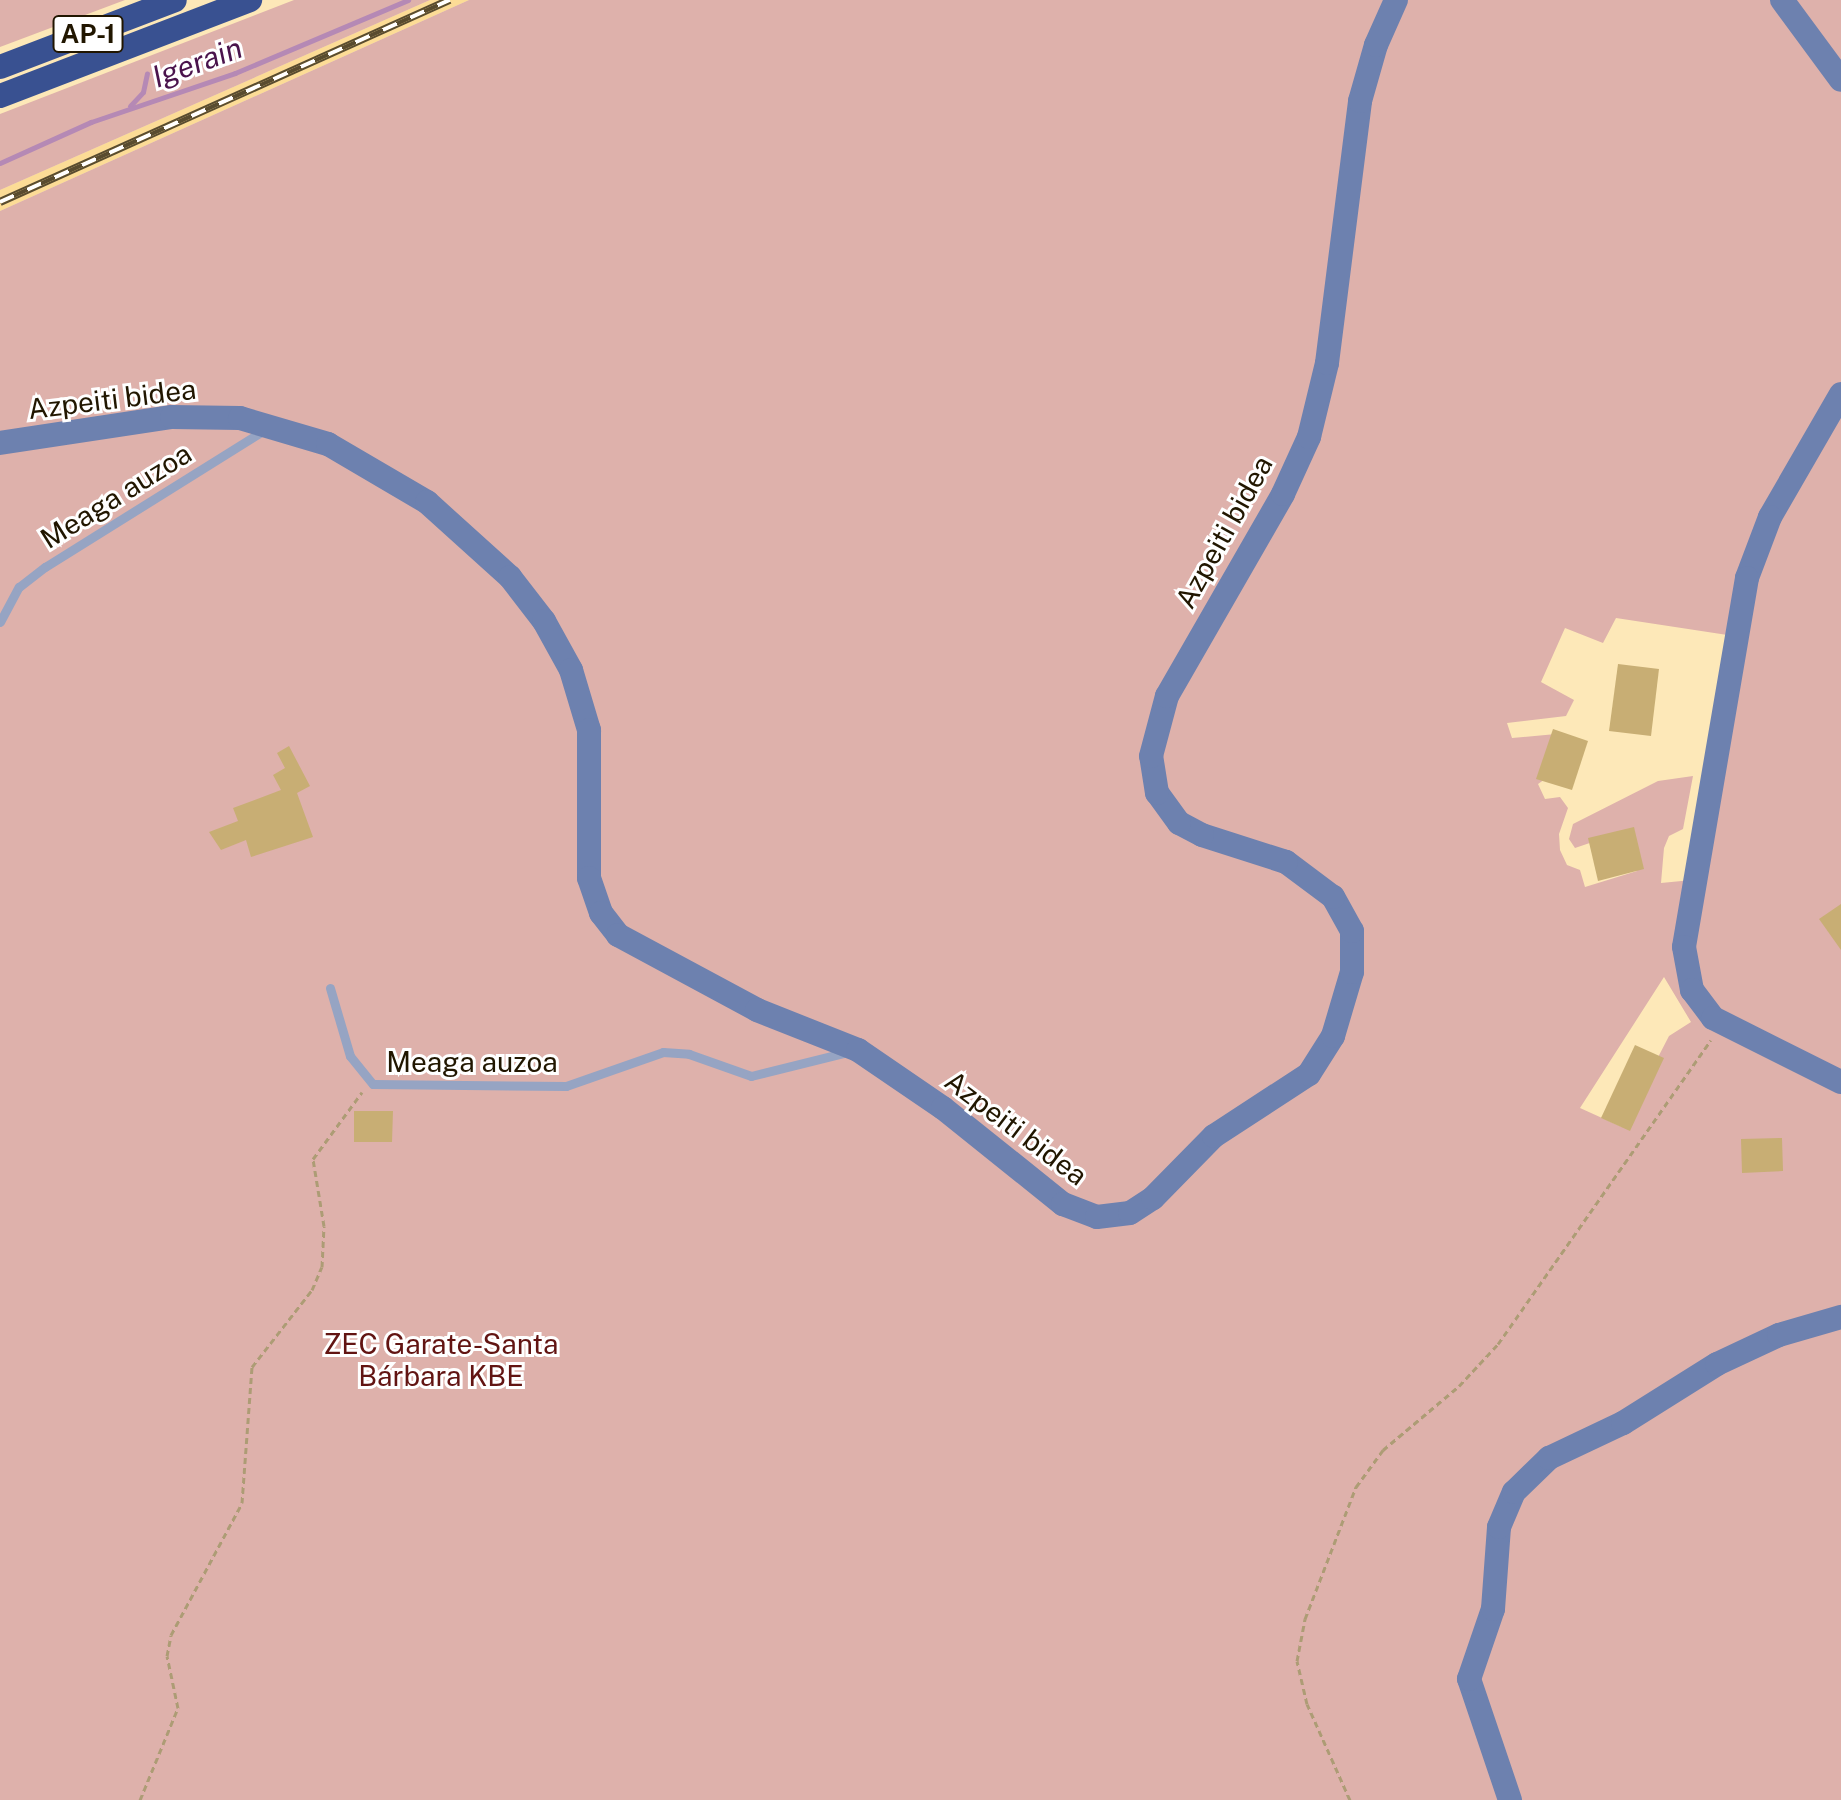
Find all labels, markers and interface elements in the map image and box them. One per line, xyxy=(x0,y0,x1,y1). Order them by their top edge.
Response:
road number: AP-1 xyxy=(52,12,124,56)
water label: Igerain xyxy=(147,29,247,95)
street label: Azpeiti bidea xyxy=(26,372,198,426)
street label: Meaga auzoa xyxy=(34,436,198,556)
street label: Azpeiti bidea xyxy=(1168,450,1280,614)
street label: Meaga auzoa xyxy=(386,1045,558,1079)
street label: Azpeiti bidea xyxy=(938,1064,1094,1192)
park label: ZEC Garate-Santa Bárbara KBE xyxy=(323,1327,559,1393)

